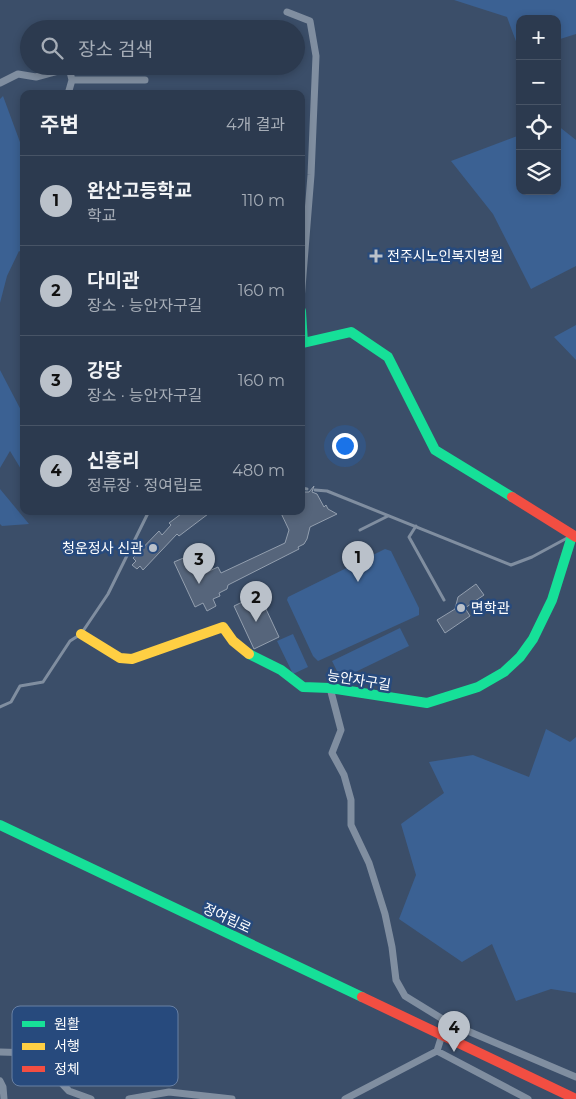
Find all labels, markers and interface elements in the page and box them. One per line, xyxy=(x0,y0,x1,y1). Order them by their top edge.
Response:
map controls xyxy=(516,15,561,195)
button: + xyxy=(516,15,561,60)
search box xyxy=(20,20,305,75)
icon: search xyxy=(38,34,66,62)
text: 장소 검색 xyxy=(78,38,153,61)
button: − xyxy=(516,60,561,105)
button: locate xyxy=(516,105,561,150)
text: 주변 xyxy=(40,112,79,137)
text: 4개 결과 xyxy=(226,115,285,134)
button: layers xyxy=(516,150,561,195)
text: 완산고등학교 xyxy=(87,179,192,202)
text: 1 xyxy=(53,191,59,210)
text: 110 m xyxy=(242,191,285,210)
text: 학교 xyxy=(87,206,116,225)
place label: 전주시노인복지병원 xyxy=(387,247,503,265)
marker: 전주시노인복지병원 xyxy=(369,249,383,263)
text: 다미관 xyxy=(87,269,139,292)
text: 2 xyxy=(51,281,61,300)
text: 160 m xyxy=(238,281,285,300)
text: 장소 · 능안자구길 xyxy=(87,296,202,315)
text: 강당 xyxy=(87,359,122,382)
text: 3 xyxy=(51,371,61,390)
text: 160 m xyxy=(238,371,285,390)
text: 장소 · 능안자구길 xyxy=(87,386,202,405)
your location xyxy=(332,433,358,459)
text: 신흥리 xyxy=(87,449,139,472)
text: 4 xyxy=(50,461,62,480)
text: 480 m xyxy=(232,461,285,480)
text: 정류장 · 정여립로 xyxy=(87,476,202,495)
place label: 청운정사 신관 xyxy=(62,539,143,557)
pin: 1 xyxy=(342,541,374,582)
marker: 청운정사 신관 xyxy=(147,542,159,554)
pin: 3 xyxy=(183,543,215,584)
pin: 2 xyxy=(240,581,272,622)
place label: 면학관 xyxy=(471,599,510,617)
marker: 면학관 xyxy=(455,602,467,614)
street label: 능안자구길 xyxy=(326,666,392,694)
street label: 정여립로 xyxy=(200,899,254,937)
legend xyxy=(12,1006,178,1086)
pin: 4 xyxy=(438,1011,470,1052)
text: 원활 xyxy=(54,1015,80,1033)
text: 서행 xyxy=(54,1037,80,1055)
text: 정체 xyxy=(54,1060,80,1078)

